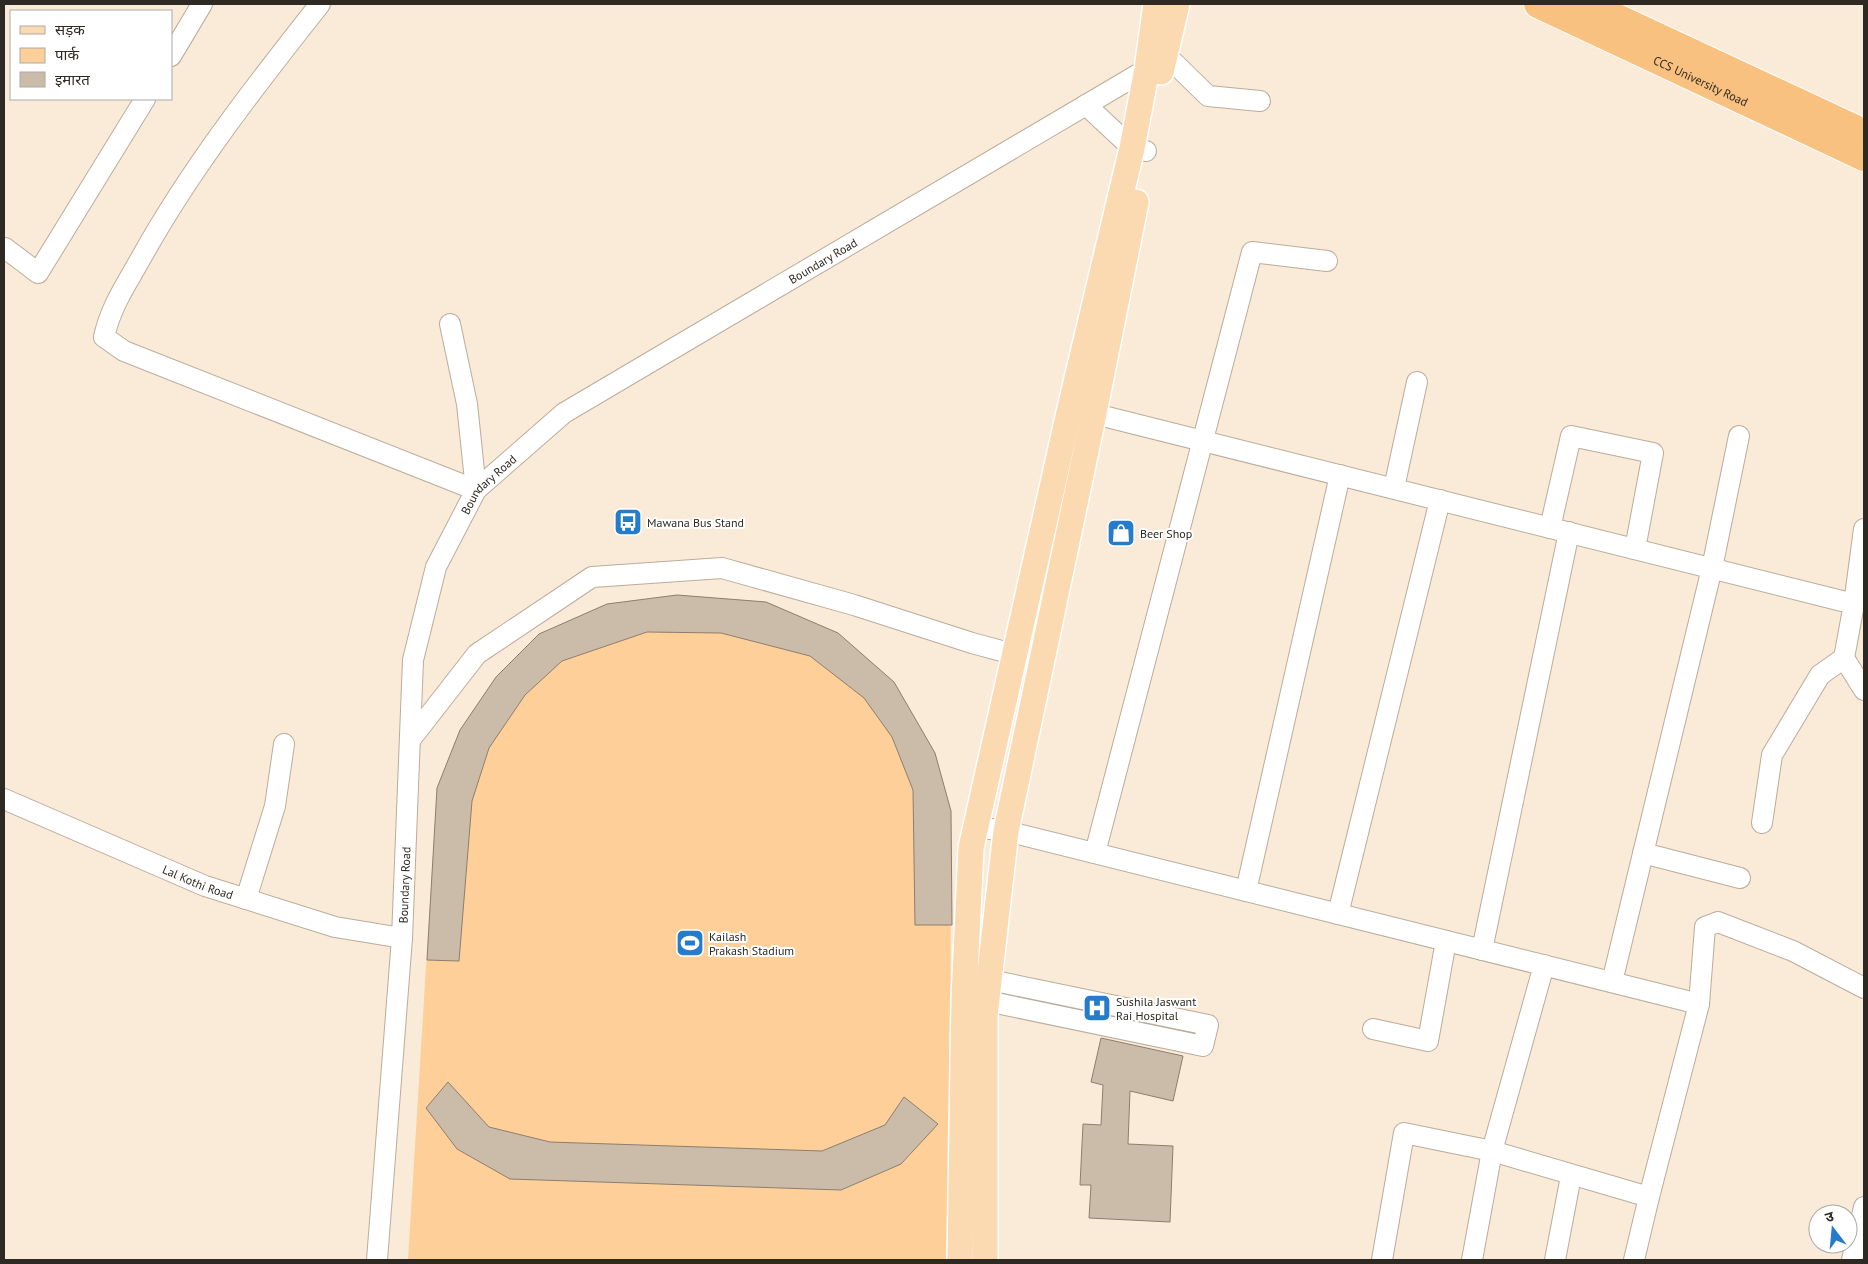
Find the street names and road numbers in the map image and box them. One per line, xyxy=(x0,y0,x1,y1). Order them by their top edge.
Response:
street label: CCS University Road xyxy=(1651,52,1751,109)
street label: Boundary Road xyxy=(786,234,860,286)
street label: Boundary Road xyxy=(457,451,519,517)
street label: Boundary Road xyxy=(395,846,413,924)
street label: Lal Kothi Road xyxy=(161,861,235,902)

